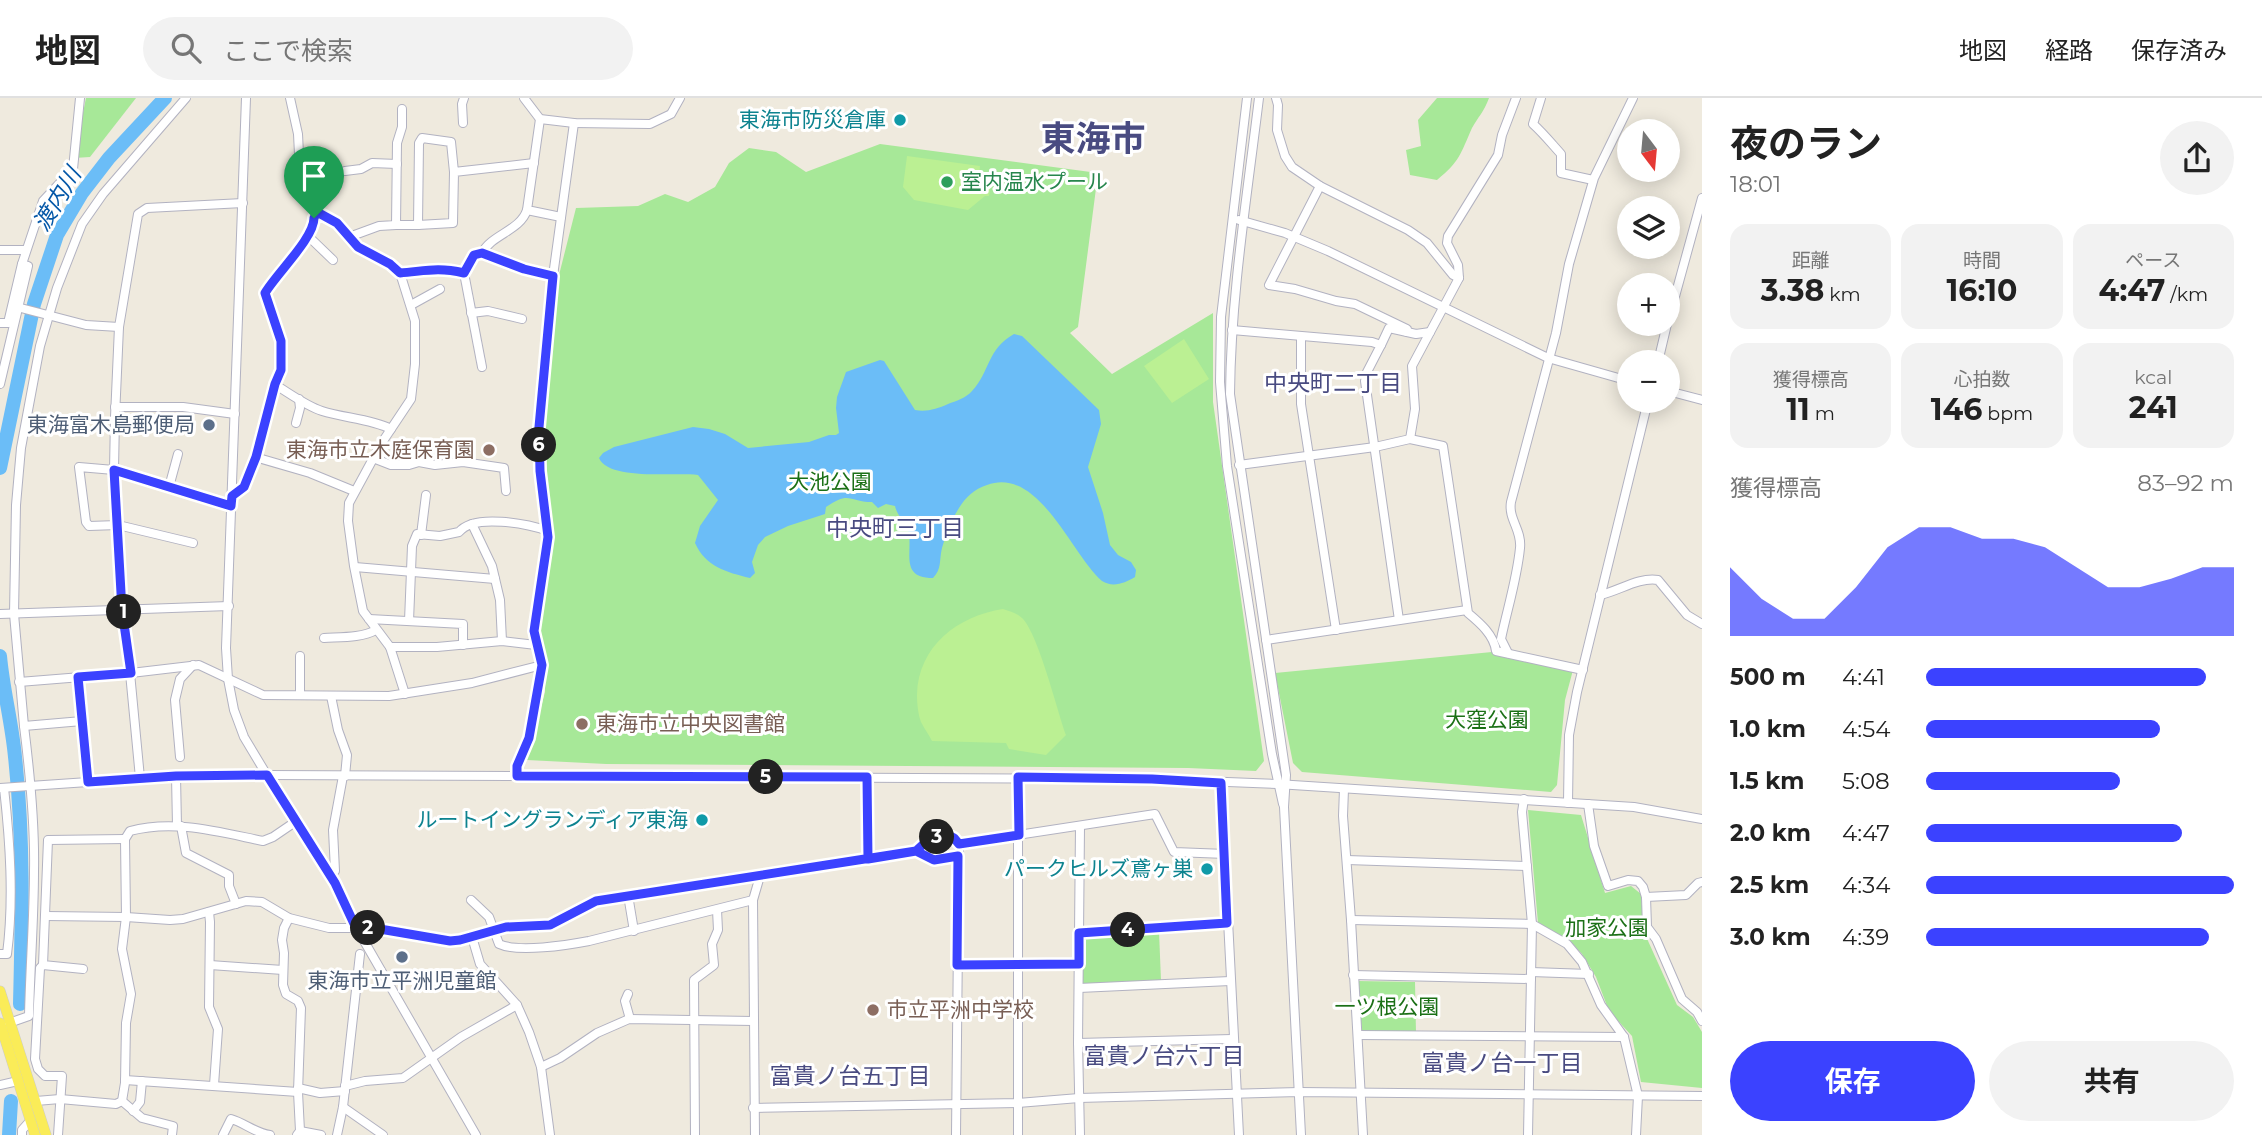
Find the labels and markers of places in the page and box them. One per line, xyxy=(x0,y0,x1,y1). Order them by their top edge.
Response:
place label: 東海市防災倉庫 xyxy=(739,107,886,132)
marker: 東海市防災倉庫 xyxy=(892,112,908,128)
pin xyxy=(284,146,344,218)
place label: 室内温水プール xyxy=(961,169,1108,194)
marker: 室内温水プール xyxy=(939,174,955,190)
place label: 東海富木島郵便局 xyxy=(27,412,195,437)
marker: 東海富木島郵便局 xyxy=(201,417,217,433)
pin: 6 xyxy=(522,428,556,462)
place label: 東海市立木庭保育園 xyxy=(286,437,475,462)
marker: 東海市立木庭保育園 xyxy=(481,442,497,458)
pin: 1 xyxy=(106,594,142,630)
place label: 東海市立中央図書館 xyxy=(596,711,785,736)
marker: 東海市立中央図書館 xyxy=(574,716,590,732)
pin: 5 xyxy=(748,760,784,794)
place label: ルートイングランディア東海 xyxy=(416,807,688,832)
marker: ルートイングランディア東海 xyxy=(694,812,710,828)
pin: 3 xyxy=(920,820,954,854)
place label: パークヒルズ鳶ヶ巣 xyxy=(1004,856,1193,881)
marker: パークヒルズ鳶ヶ巣 xyxy=(1199,861,1215,877)
pin: 2 xyxy=(350,910,386,946)
pin: 4 xyxy=(1110,912,1146,948)
marker: 東海市立平洲児童館 xyxy=(394,949,410,965)
place label: 東海市立平洲児童館 xyxy=(308,968,497,993)
place label: 市立平洲中学校 xyxy=(887,997,1034,1022)
marker: 市立平洲中学校 xyxy=(865,1002,881,1018)

